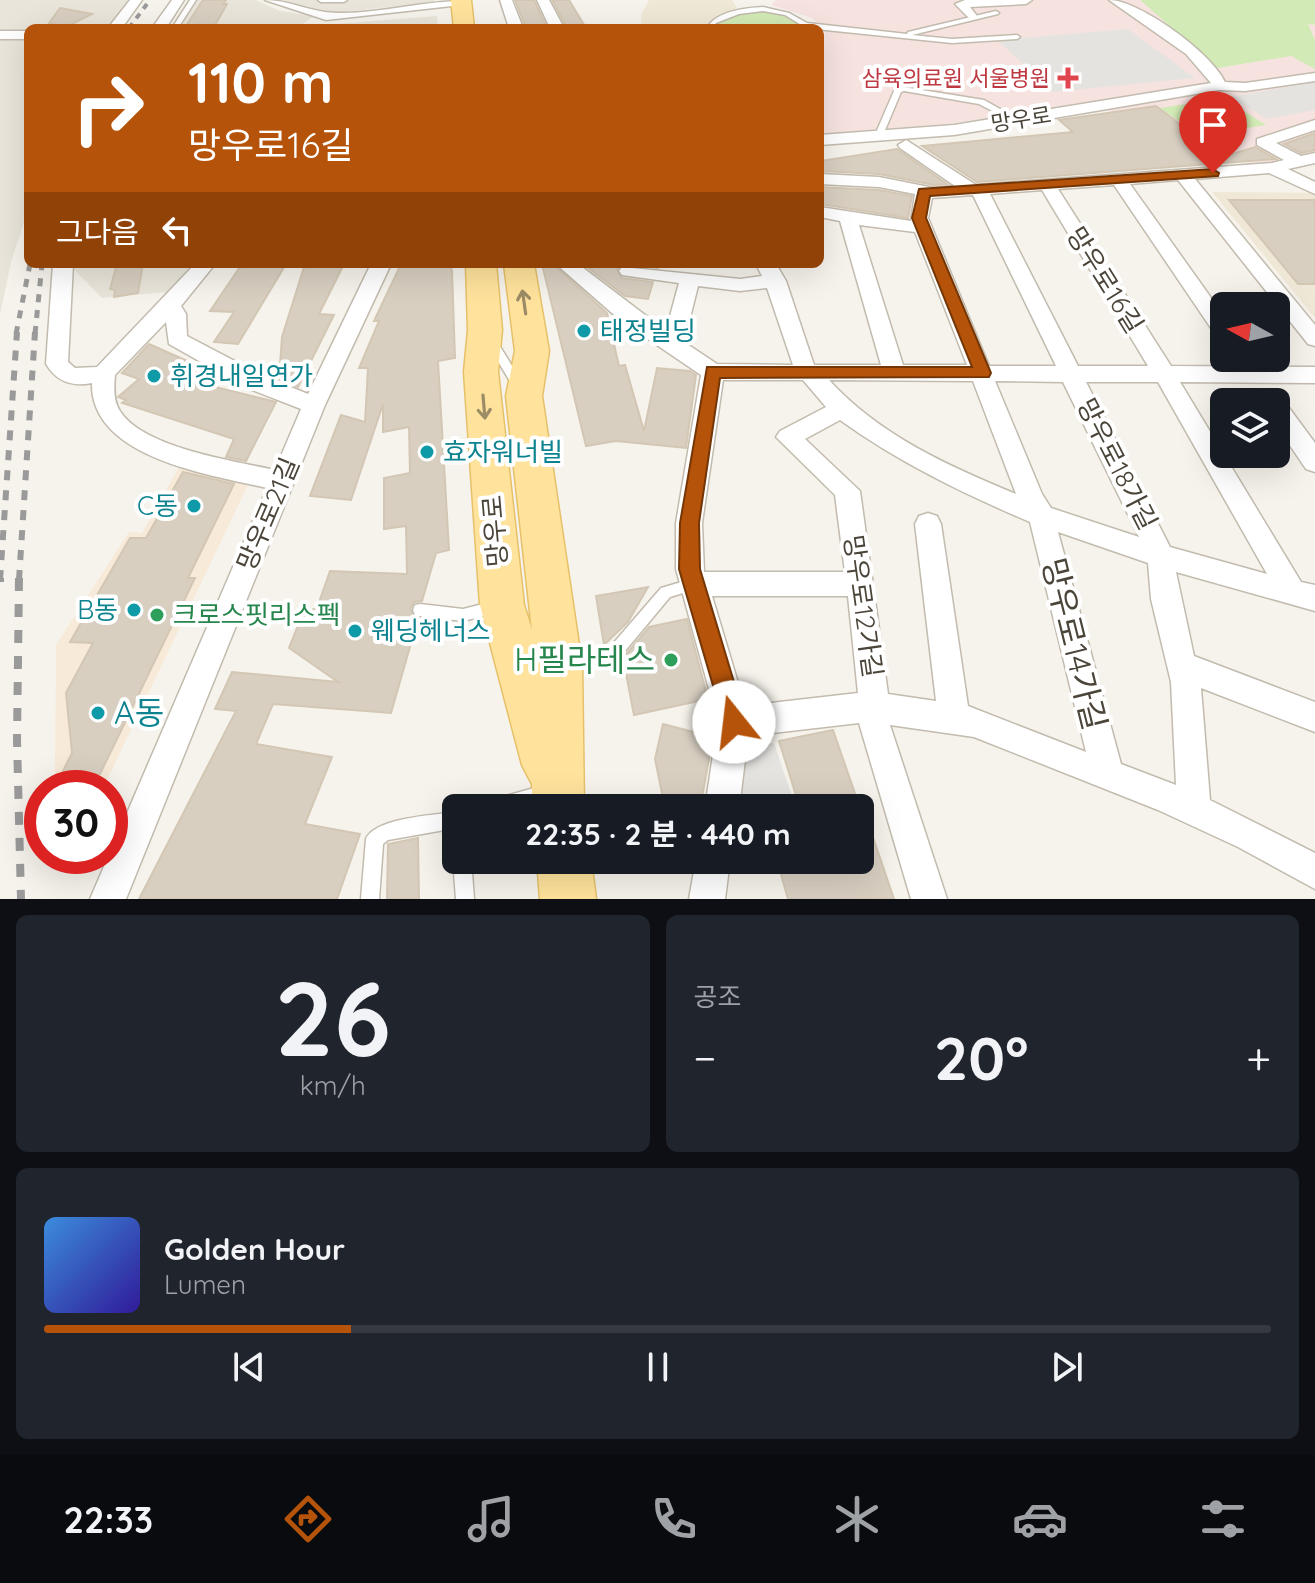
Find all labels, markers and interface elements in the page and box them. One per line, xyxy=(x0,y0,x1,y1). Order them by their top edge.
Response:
text: 110 m xyxy=(188,47,333,117)
icon: right xyxy=(56,56,160,160)
place label: 삼육의료원 서울병원 xyxy=(862,64,1050,92)
marker: 삼육의료원 서울병원 xyxy=(1057,67,1079,89)
pin xyxy=(1179,91,1247,173)
street label: 망우로 xyxy=(989,100,1053,138)
icon: arrive xyxy=(1191,103,1235,147)
text: 망우로16길 xyxy=(188,122,353,167)
icon: left xyxy=(155,208,199,252)
text: 그다음 xyxy=(56,213,139,251)
street label: 망우로16길 xyxy=(1060,220,1151,339)
one-way arrow xyxy=(516,290,531,316)
north arrow xyxy=(1210,292,1290,372)
map controls xyxy=(1210,292,1290,468)
place label: 태정빌딩 xyxy=(600,314,696,347)
marker: 태정빌딩 xyxy=(575,322,593,340)
place label: 휘경내일연가 xyxy=(170,359,314,392)
marker: 휘경내일연가 xyxy=(145,367,163,385)
button: layers xyxy=(1210,388,1290,468)
street label: 망우로18가길 xyxy=(1070,392,1165,535)
one-way arrow xyxy=(477,393,492,420)
place label: 효자워너빌 xyxy=(443,435,563,468)
marker: 효자워너빌 xyxy=(418,443,436,461)
street label: 망우로21길 xyxy=(229,452,306,575)
place label: C동 xyxy=(137,489,178,522)
street label: 망우로 xyxy=(475,494,514,568)
marker: C동 xyxy=(185,497,203,515)
street label: 망우로12가길 xyxy=(837,533,890,679)
street label: 망우로14가길 xyxy=(1034,554,1116,734)
place label: B동 xyxy=(77,593,118,626)
place label: 크로스핏리스펙 xyxy=(173,598,340,631)
marker: B동 xyxy=(125,601,143,619)
marker: 크로스핏리스펙 xyxy=(148,606,166,624)
place label: 웨딩헤너스 xyxy=(371,614,491,647)
marker: 웨딩헤너스 xyxy=(346,622,364,640)
place label: H필라테스 xyxy=(514,639,655,679)
marker: H필라테스 xyxy=(662,651,680,669)
position arrow xyxy=(692,680,776,764)
place label: A동 xyxy=(114,692,164,732)
marker: A동 xyxy=(89,704,107,722)
speed limit sign: 30 xyxy=(24,770,128,874)
text: 22:35 · 2 분 · 440 m xyxy=(525,815,791,853)
text: 26 xyxy=(274,952,391,1082)
text: 공조 xyxy=(694,980,741,1013)
text: 20° xyxy=(934,1020,1029,1095)
text: − xyxy=(694,1030,716,1085)
text: + xyxy=(1246,1030,1271,1085)
text: km/h xyxy=(300,1069,366,1102)
text: Golden Hour xyxy=(164,1230,345,1268)
text: Lumen xyxy=(164,1268,246,1301)
icon: previous xyxy=(227,1345,271,1389)
icon: pause xyxy=(636,1345,680,1389)
icon: next xyxy=(1045,1345,1089,1389)
icon: directions xyxy=(280,1491,336,1547)
icon: music xyxy=(463,1491,519,1547)
icon: phone xyxy=(646,1491,702,1547)
icon: climate xyxy=(829,1491,885,1547)
icon: car xyxy=(1012,1491,1068,1547)
icon: filters xyxy=(1195,1491,1251,1547)
text: 22:33 xyxy=(64,1497,153,1542)

